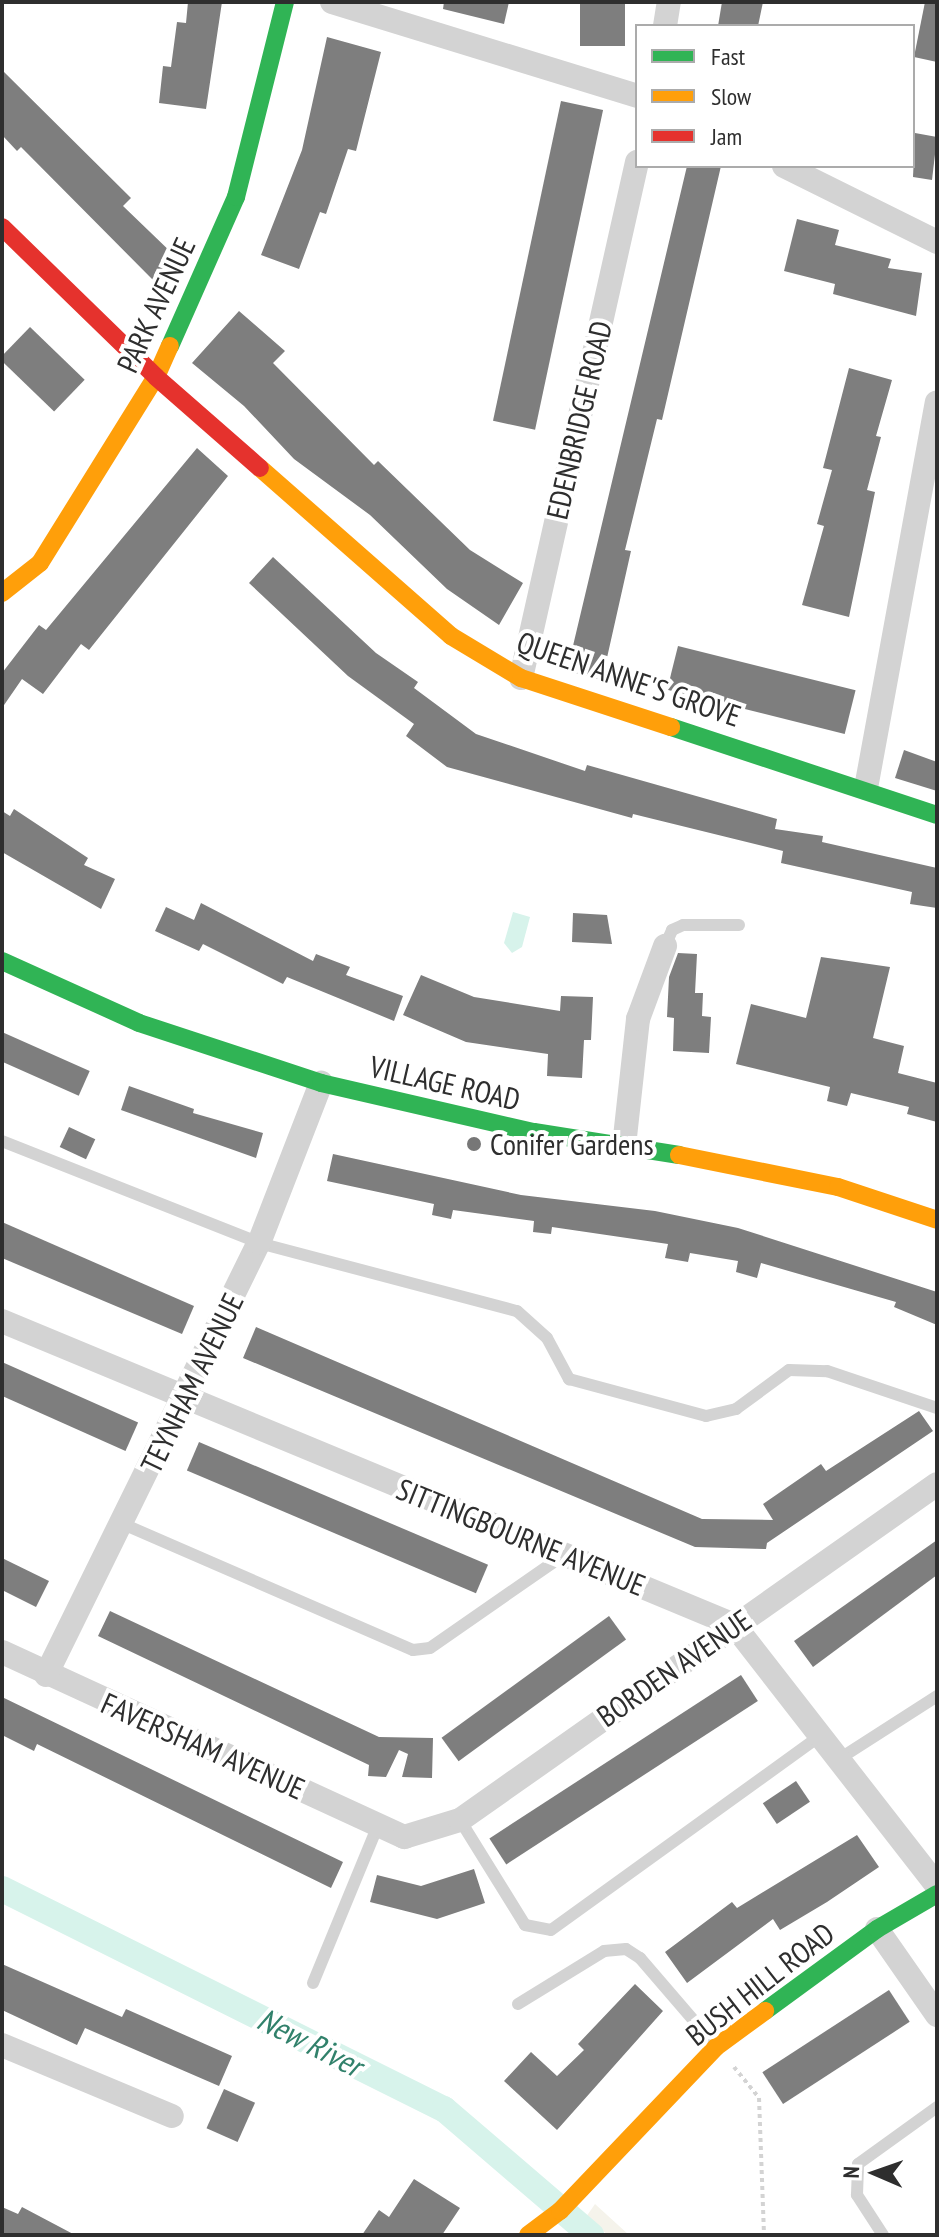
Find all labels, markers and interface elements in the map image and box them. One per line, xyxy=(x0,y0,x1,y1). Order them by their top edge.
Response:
legend xyxy=(635,24,915,168)
text: Fast xyxy=(711,41,745,72)
text: Slow xyxy=(711,81,751,112)
text: Jam xyxy=(711,121,742,152)
street label: PARK AVENUE xyxy=(109,231,203,379)
street label: EDENBRIDGE ROAD xyxy=(539,317,619,523)
street label: QUEEN ANNE'S GROVE xyxy=(512,624,746,734)
street label: VILLAGE ROAD xyxy=(366,1048,524,1118)
place label: Conifer Gardens xyxy=(490,1126,654,1162)
marker: Conifer Gardens xyxy=(465,1135,483,1153)
street label: TEYNHAM AVENUE xyxy=(133,1287,251,1479)
street label: SITTINGBOURNE AVENUE xyxy=(391,1471,651,1603)
street label: BORDEN AVENUE xyxy=(590,1601,758,1735)
street label: FAVERSHAM AVENUE xyxy=(95,1685,311,1807)
street label: BUSH HILL ROAD xyxy=(679,1915,841,2053)
water label: New River xyxy=(251,1999,369,2085)
north arrow xyxy=(835,2133,915,2213)
text: N xyxy=(837,2166,865,2179)

